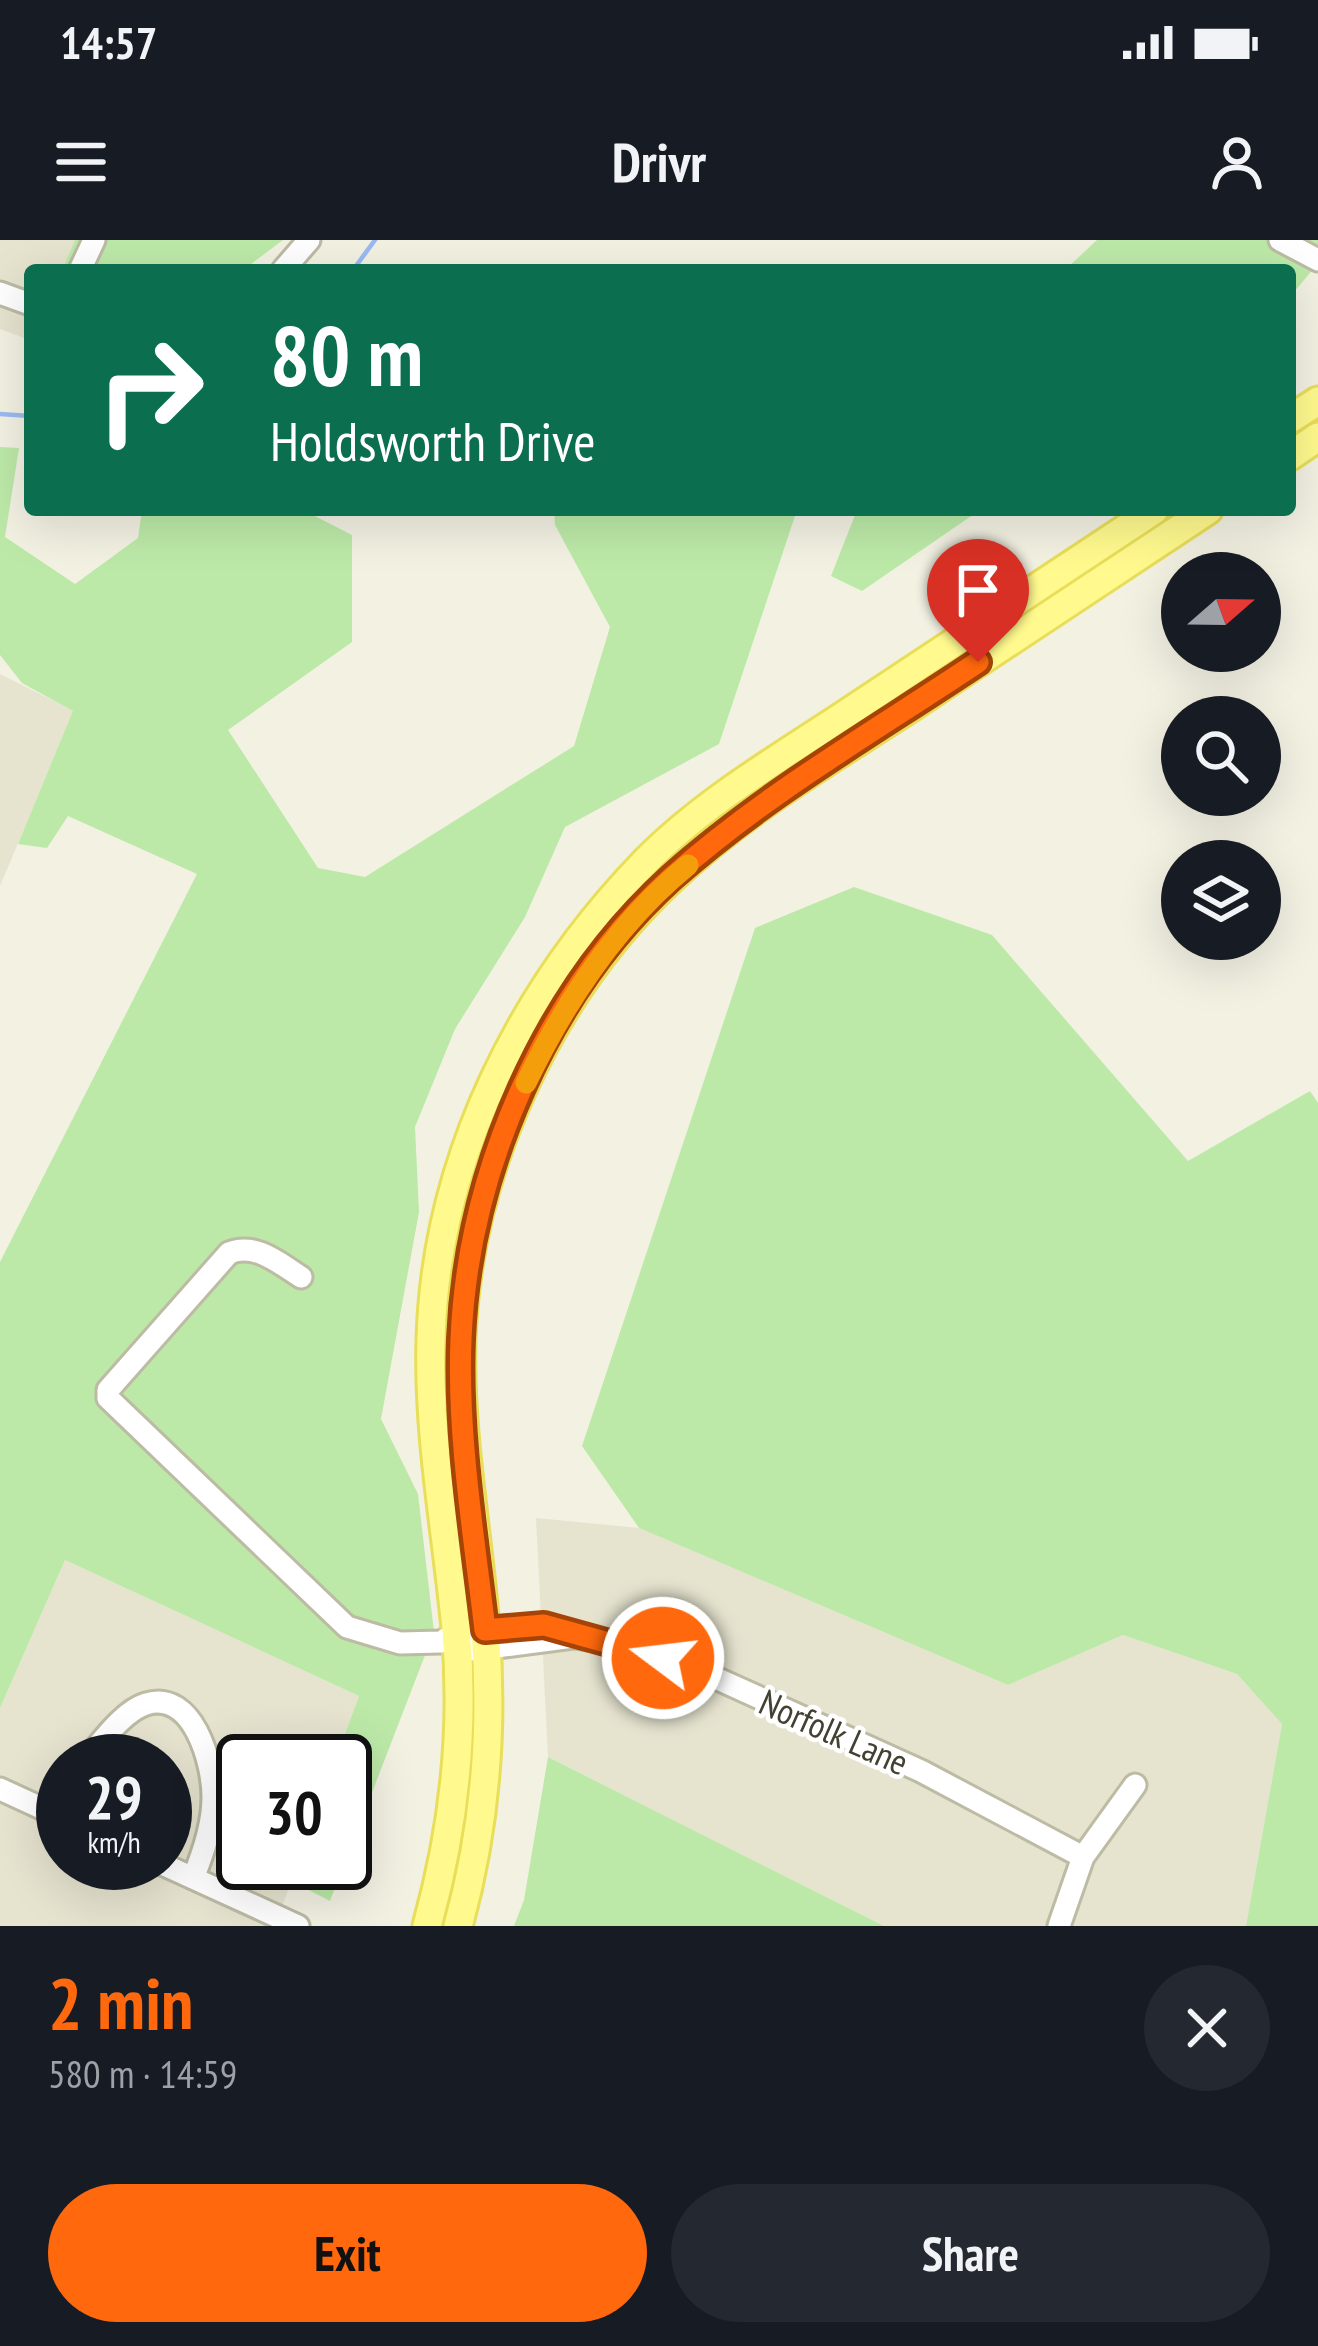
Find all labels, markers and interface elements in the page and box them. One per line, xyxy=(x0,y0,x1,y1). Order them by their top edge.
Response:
text: 14:57 xyxy=(60,13,157,71)
text: Drivr xyxy=(612,127,706,197)
icon: menu xyxy=(48,129,114,195)
icon: person xyxy=(1204,129,1270,195)
text: 80 m xyxy=(270,300,423,409)
icon: right xyxy=(72,312,228,468)
text: Holdsworth Drive xyxy=(270,406,595,476)
pin xyxy=(927,539,1029,662)
north arrow xyxy=(1161,552,1281,672)
map controls xyxy=(1161,552,1281,960)
icon: arrive xyxy=(945,557,1011,623)
button: search xyxy=(1161,696,1281,816)
button: layers xyxy=(1161,840,1281,960)
position arrow xyxy=(600,1595,726,1721)
street label: Norfolk Lane xyxy=(753,1678,916,1785)
speed limit sign: 30 xyxy=(216,1734,372,1890)
text: 29 xyxy=(85,1758,143,1836)
text: km/h xyxy=(87,1822,141,1861)
text: 2 min xyxy=(48,1956,193,2049)
button: close xyxy=(1144,1965,1270,2091)
text: 580 m · 14:59 xyxy=(48,2048,237,2099)
button: Exit xyxy=(48,2184,647,2322)
button: Share xyxy=(671,2184,1270,2322)

